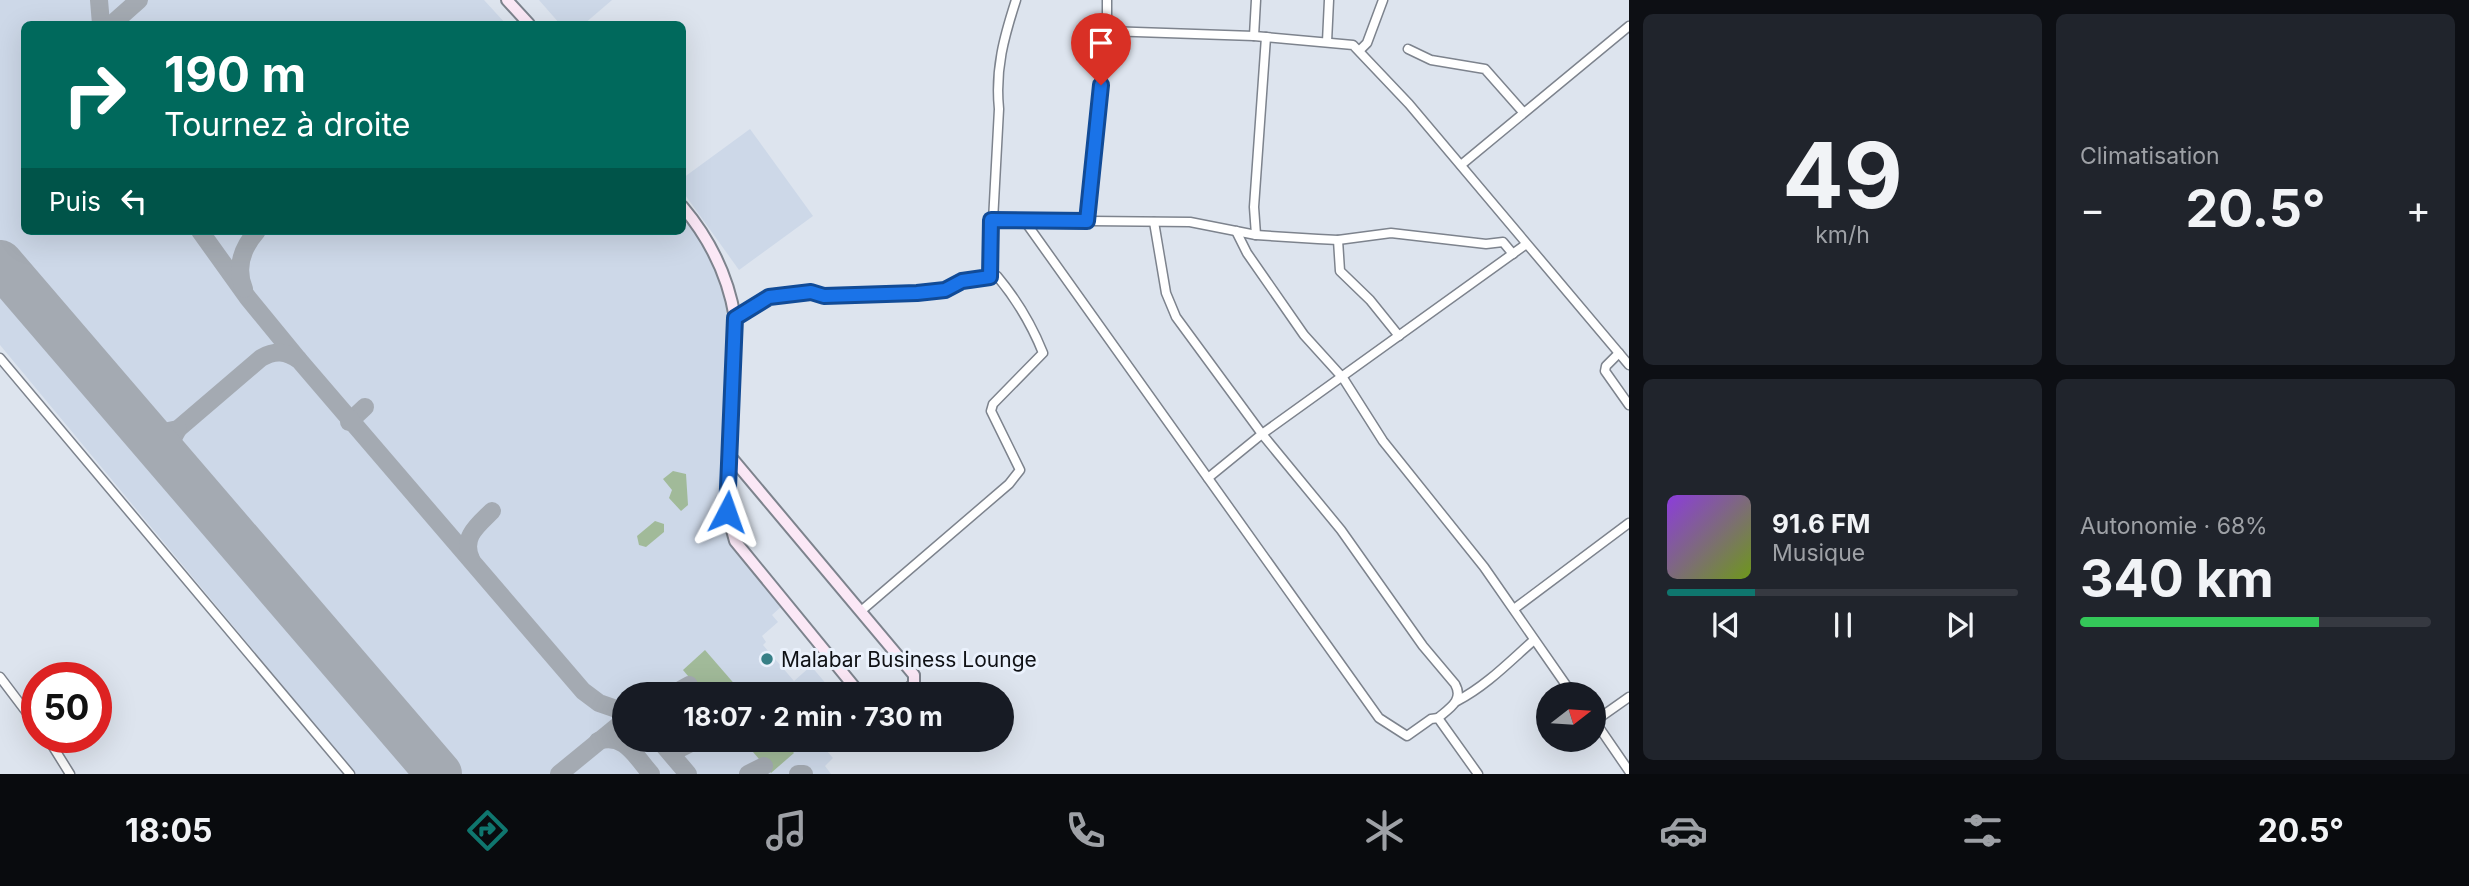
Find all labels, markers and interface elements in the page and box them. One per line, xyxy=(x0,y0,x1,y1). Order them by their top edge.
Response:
pin xyxy=(1071,13,1131,85)
icon: arrive xyxy=(1082,24,1120,62)
text: 190 m xyxy=(164,45,306,104)
icon: right xyxy=(49,49,140,140)
text: Tournez à droite xyxy=(164,105,410,144)
text: 49 xyxy=(1782,120,1903,230)
text: Climatisation xyxy=(2080,142,2220,170)
text: 20.5° xyxy=(2185,177,2326,240)
icon: left xyxy=(115,182,153,220)
text: Puis xyxy=(49,186,101,217)
text: − xyxy=(2080,186,2105,232)
text: + xyxy=(2406,186,2431,232)
text: km/h xyxy=(1815,221,1870,249)
position arrow xyxy=(690,475,764,549)
text: 91.6 FM xyxy=(1772,508,1871,539)
text: Autonomie · 68% xyxy=(2080,512,2268,540)
text: Musique xyxy=(1772,539,1865,567)
text: 340 km xyxy=(2080,547,2274,610)
icon: previous xyxy=(1707,606,1745,644)
icon: pause xyxy=(1824,606,1862,644)
icon: next xyxy=(1941,606,1979,644)
place label: Malabar Business Lounge xyxy=(781,647,1037,672)
marker: Malabar Business Lounge xyxy=(759,651,775,667)
speed limit sign: 50 xyxy=(21,662,112,753)
north arrow xyxy=(1536,682,1606,752)
map controls xyxy=(1536,682,1606,752)
text: 18:07 · 2 min · 730 m xyxy=(683,701,943,732)
icon: directions xyxy=(463,806,512,855)
icon: music xyxy=(762,806,811,855)
icon: phone xyxy=(1061,806,1110,855)
icon: climate xyxy=(1360,806,1409,855)
icon: car xyxy=(1659,806,1708,855)
icon: filters xyxy=(1958,806,2007,855)
text: 18:05 xyxy=(125,811,212,850)
text: 20.5° xyxy=(2258,811,2344,850)

